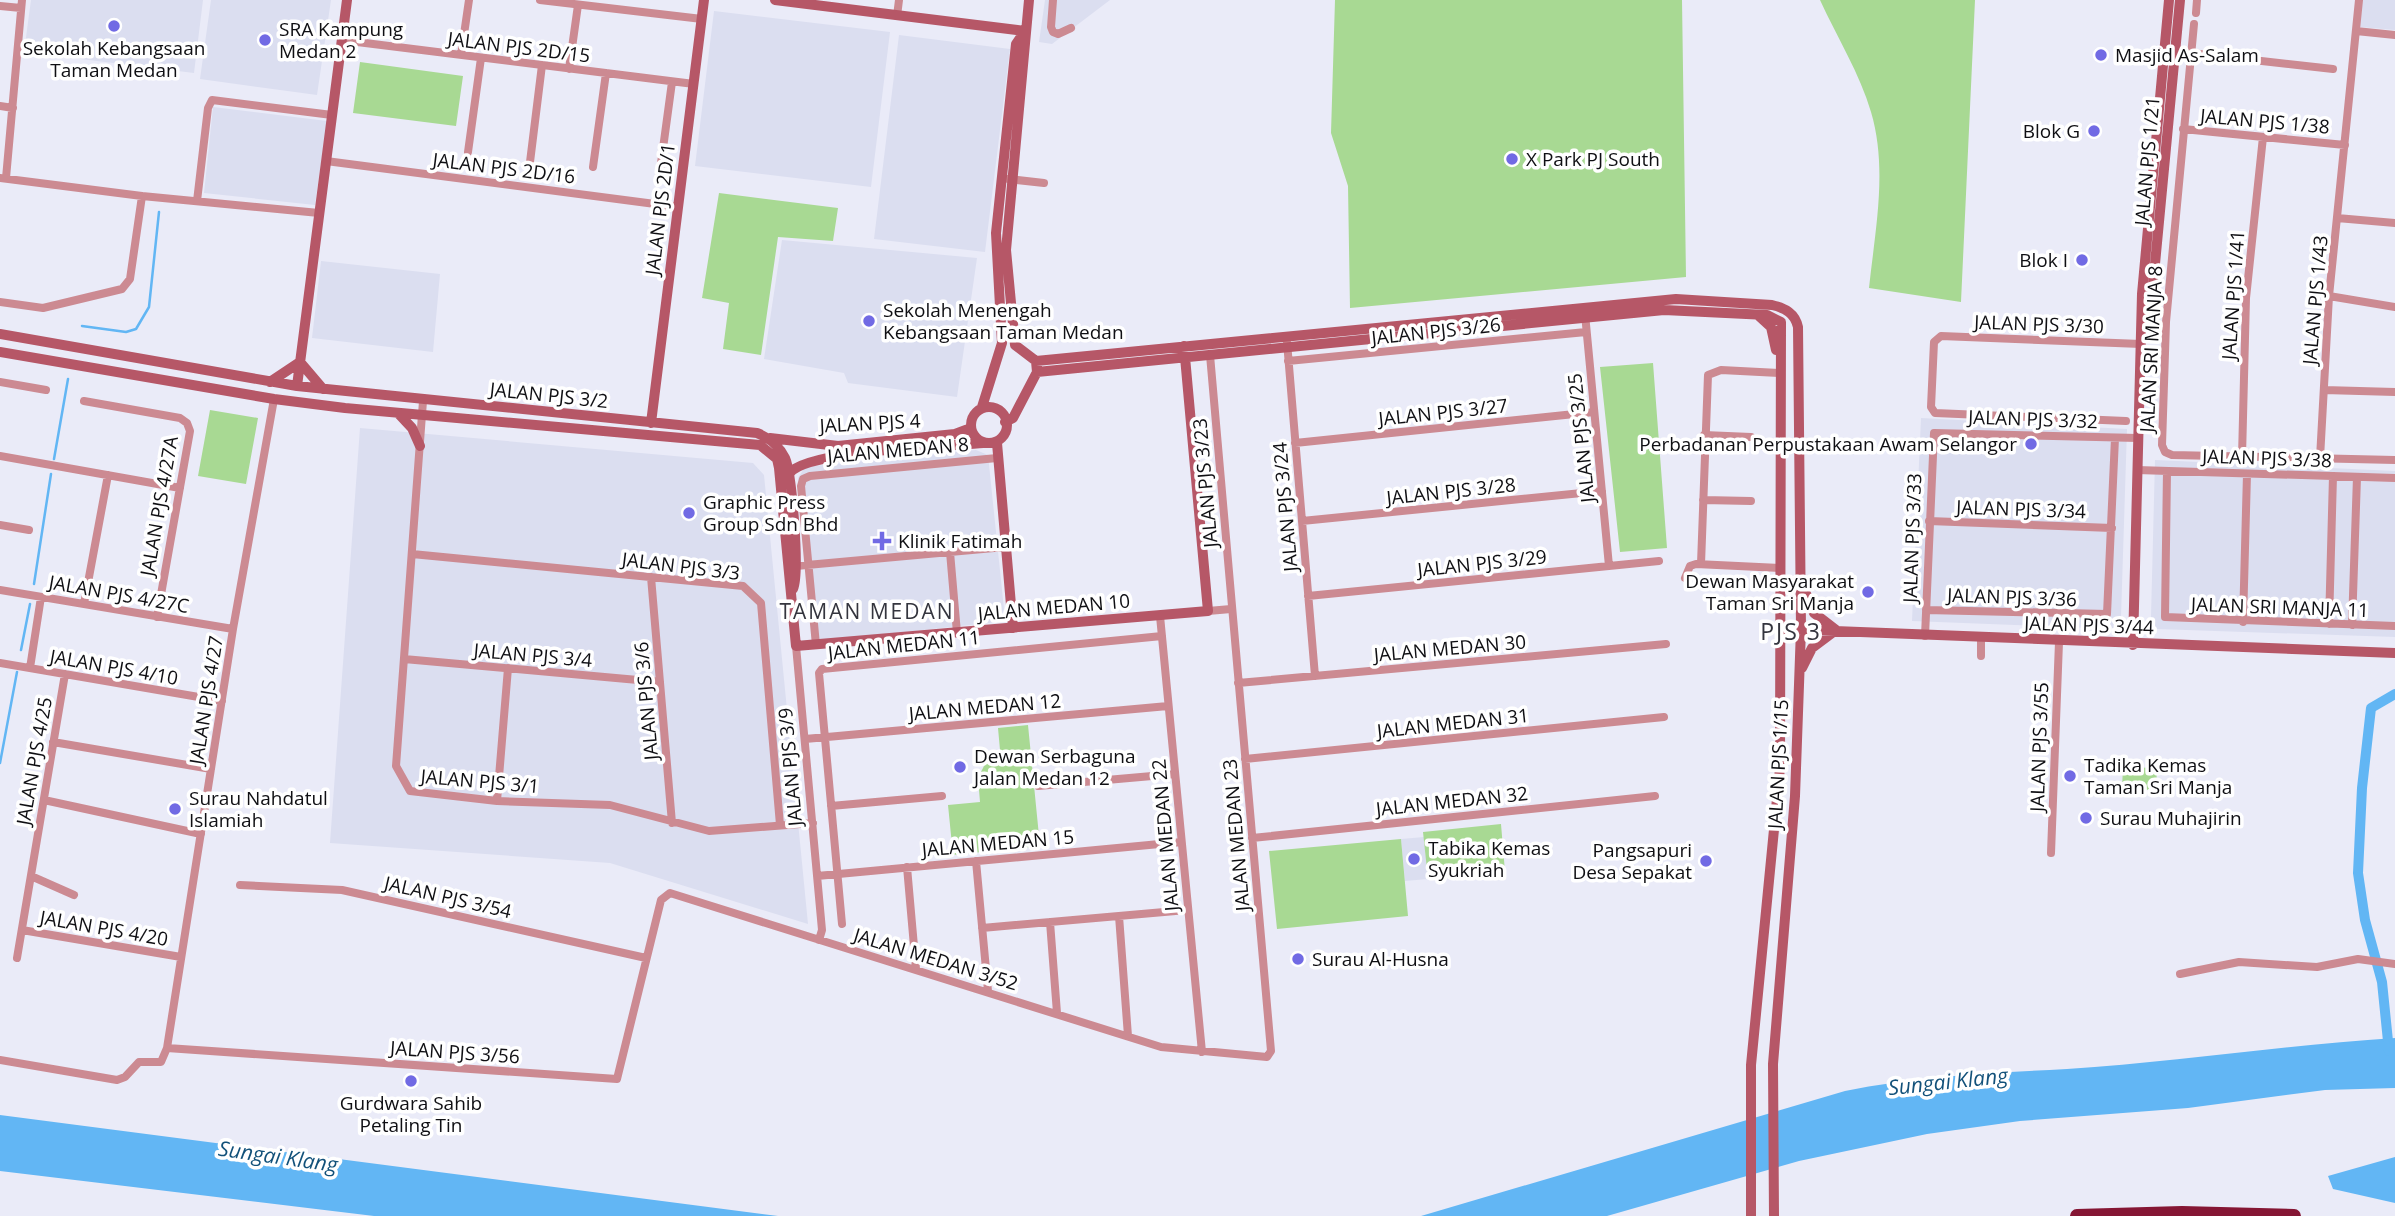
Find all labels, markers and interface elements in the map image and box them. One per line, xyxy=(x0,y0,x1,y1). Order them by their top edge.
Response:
place label: SRA Kampung Medan 2 xyxy=(279,16,403,64)
marker: Sekolah Kebangsaan Taman Medan xyxy=(106,18,122,34)
street label: JALAN PJS 2D/15 xyxy=(444,25,592,69)
marker: SRA Kampung Medan 2 xyxy=(257,32,273,48)
place label: Sekolah Kebangsaan Taman Medan xyxy=(23,35,205,83)
place label: Masjid As-Salam xyxy=(2115,42,2259,68)
marker: Masjid As-Salam xyxy=(2093,47,2109,63)
street label: JALAN PJS 1/21 xyxy=(2128,95,2166,229)
street label: JALAN PJS 1/38 xyxy=(2197,102,2331,140)
place label: Blok G xyxy=(2023,118,2080,144)
marker: Blok G xyxy=(2086,123,2102,139)
street label: JALAN PJS 2D/1 xyxy=(639,142,681,278)
street label: JALAN PJS 2D/16 xyxy=(429,146,577,190)
place label: X Park PJ South xyxy=(1526,146,1660,172)
marker: X Park PJ South xyxy=(1504,151,1520,167)
street label: JALAN PJS 1/41 xyxy=(2215,229,2250,363)
street label: JALAN PJS 1/43 xyxy=(2296,234,2334,368)
place label: Blok I xyxy=(2019,247,2068,273)
marker: Blok I xyxy=(2074,252,2090,268)
street label: JALAN SRI MANJA 8 xyxy=(2134,265,2168,435)
place label: Sekolah Menengah Kebangsaan Taman Medan xyxy=(883,297,1124,345)
street label: JALAN PJS 3/30 xyxy=(1972,309,2104,339)
street label: JALAN PJS 3/26 xyxy=(1368,311,1502,351)
marker: Sekolah Menengah Kebangsaan Taman Medan xyxy=(861,313,877,329)
street label: JALAN PJS 3/25 xyxy=(1561,372,1601,506)
street label: JALAN PJS 3/2 xyxy=(487,376,609,414)
street label: JALAN PJS 3/27 xyxy=(1375,392,1509,432)
street label: JALAN PJS 3/32 xyxy=(1966,404,2098,434)
street label: JALAN PJS 4 xyxy=(817,407,921,439)
street label: JALAN PJS 3/23 xyxy=(1186,417,1224,551)
street label: JALAN MEDAN 8 xyxy=(824,431,970,469)
place label: Perbadanan Perpustakaan Awam Selangor xyxy=(1639,431,2017,457)
street label: JALAN PJS 4/27A xyxy=(134,434,184,580)
marker: Perbadanan Perpustakaan Awam Selangor xyxy=(2023,436,2039,452)
street label: JALAN PJS 3/24 xyxy=(1266,441,1304,575)
street label: JALAN PJS 3/38 xyxy=(2200,443,2332,473)
street label: JALAN PJS 3/28 xyxy=(1383,471,1517,511)
street label: JALAN PJS 3/33 xyxy=(1897,473,1927,605)
place label: Graphic Press Group Sdn Bhd xyxy=(703,489,838,537)
street label: JALAN PJS 3/34 xyxy=(1954,494,2086,524)
marker: Graphic Press Group Sdn Bhd xyxy=(681,505,697,521)
place label: Klinik Fatimah xyxy=(898,528,1022,554)
marker: Klinik Fatimah xyxy=(872,531,892,551)
street label: JALAN PJS 3/29 xyxy=(1414,543,1548,583)
street label: JALAN PJS 3/3 xyxy=(618,546,742,586)
place label: Dewan Masyarakat Taman Sri Manja xyxy=(1685,568,1854,616)
street label: JALAN PJS 4/27C xyxy=(45,569,191,619)
street label: JALAN PJS 3/36 xyxy=(1945,582,2077,612)
marker: Dewan Masyarakat Taman Sri Manja xyxy=(1860,584,1876,600)
street label: JALAN MEDAN 10 xyxy=(975,587,1131,627)
street label: JALAN SRI MANJA 11 xyxy=(2189,591,2369,623)
district label: TAMAN MEDAN xyxy=(779,597,955,625)
street label: JALAN PJS 3/44 xyxy=(2022,610,2154,640)
district label: PJS 3 xyxy=(1760,615,1822,647)
street label: JALAN MEDAN 11 xyxy=(825,624,981,666)
street label: JALAN MEDAN 30 xyxy=(1371,628,1527,668)
street label: JALAN PJS 4/27 xyxy=(183,634,229,768)
street label: JALAN PJS 3/4 xyxy=(471,637,593,673)
street label: JALAN PJS 3/6 xyxy=(628,641,664,763)
street label: JALAN PJS 4/10 xyxy=(46,643,180,691)
street label: JALAN PJS 3/55 xyxy=(2024,682,2054,814)
street label: JALAN MEDAN 12 xyxy=(906,687,1062,727)
street label: JALAN PJS 4/25 xyxy=(10,695,58,829)
street label: JALAN PJS 1/15 xyxy=(1762,699,1794,831)
street label: JALAN MEDAN 31 xyxy=(1374,702,1530,744)
street label: JALAN PJS 3/9 xyxy=(772,707,808,829)
place label: Dewan Serbaguna Jalan Medan 12 xyxy=(972,743,1136,791)
place label: Tadika Kemas Taman Sri Manja xyxy=(2084,752,2232,800)
street label: JALAN MEDAN 22 xyxy=(1145,758,1185,914)
street label: JALAN MEDAN 23 xyxy=(1216,758,1256,914)
marker: Dewan Serbaguna Jalan Medan 12 xyxy=(952,759,968,775)
street label: JALAN PJS 3/1 xyxy=(418,763,540,799)
marker: Tadika Kemas Taman Sri Manja xyxy=(2062,768,2078,784)
street label: JALAN MEDAN 32 xyxy=(1373,780,1529,822)
place label: Surau Nahdatul Islamiah xyxy=(189,785,328,833)
marker: Surau Nahdatul Islamiah xyxy=(167,801,183,817)
place label: Surau Muhajirin xyxy=(2100,805,2242,831)
marker: Surau Muhajirin xyxy=(2078,810,2094,826)
street label: JALAN MEDAN 15 xyxy=(919,823,1075,863)
place label: Tabika Kemas Syukriah xyxy=(1428,835,1550,883)
place label: Pangsapuri Desa Sepakat xyxy=(1572,837,1692,885)
marker: Tabika Kemas Syukriah xyxy=(1406,851,1422,867)
marker: Pangsapuri Desa Sepakat xyxy=(1698,853,1714,869)
street label: JALAN PJS 3/54 xyxy=(380,869,514,924)
street label: JALAN PJS 4/20 xyxy=(36,904,170,952)
street label: JALAN MEDAN 3/52 xyxy=(849,921,1021,996)
place label: Surau Al-Husna xyxy=(1312,946,1449,972)
marker: Surau Al-Husna xyxy=(1290,951,1306,967)
street label: JALAN PJS 3/56 xyxy=(387,1034,521,1069)
water label: Sungai Klang xyxy=(1887,1061,2010,1101)
marker: Gurdwara Sahib Petaling Tin xyxy=(403,1073,419,1089)
place label: Gurdwara Sahib Petaling Tin xyxy=(340,1090,482,1138)
water label: Sungai Klang xyxy=(217,1134,341,1178)

